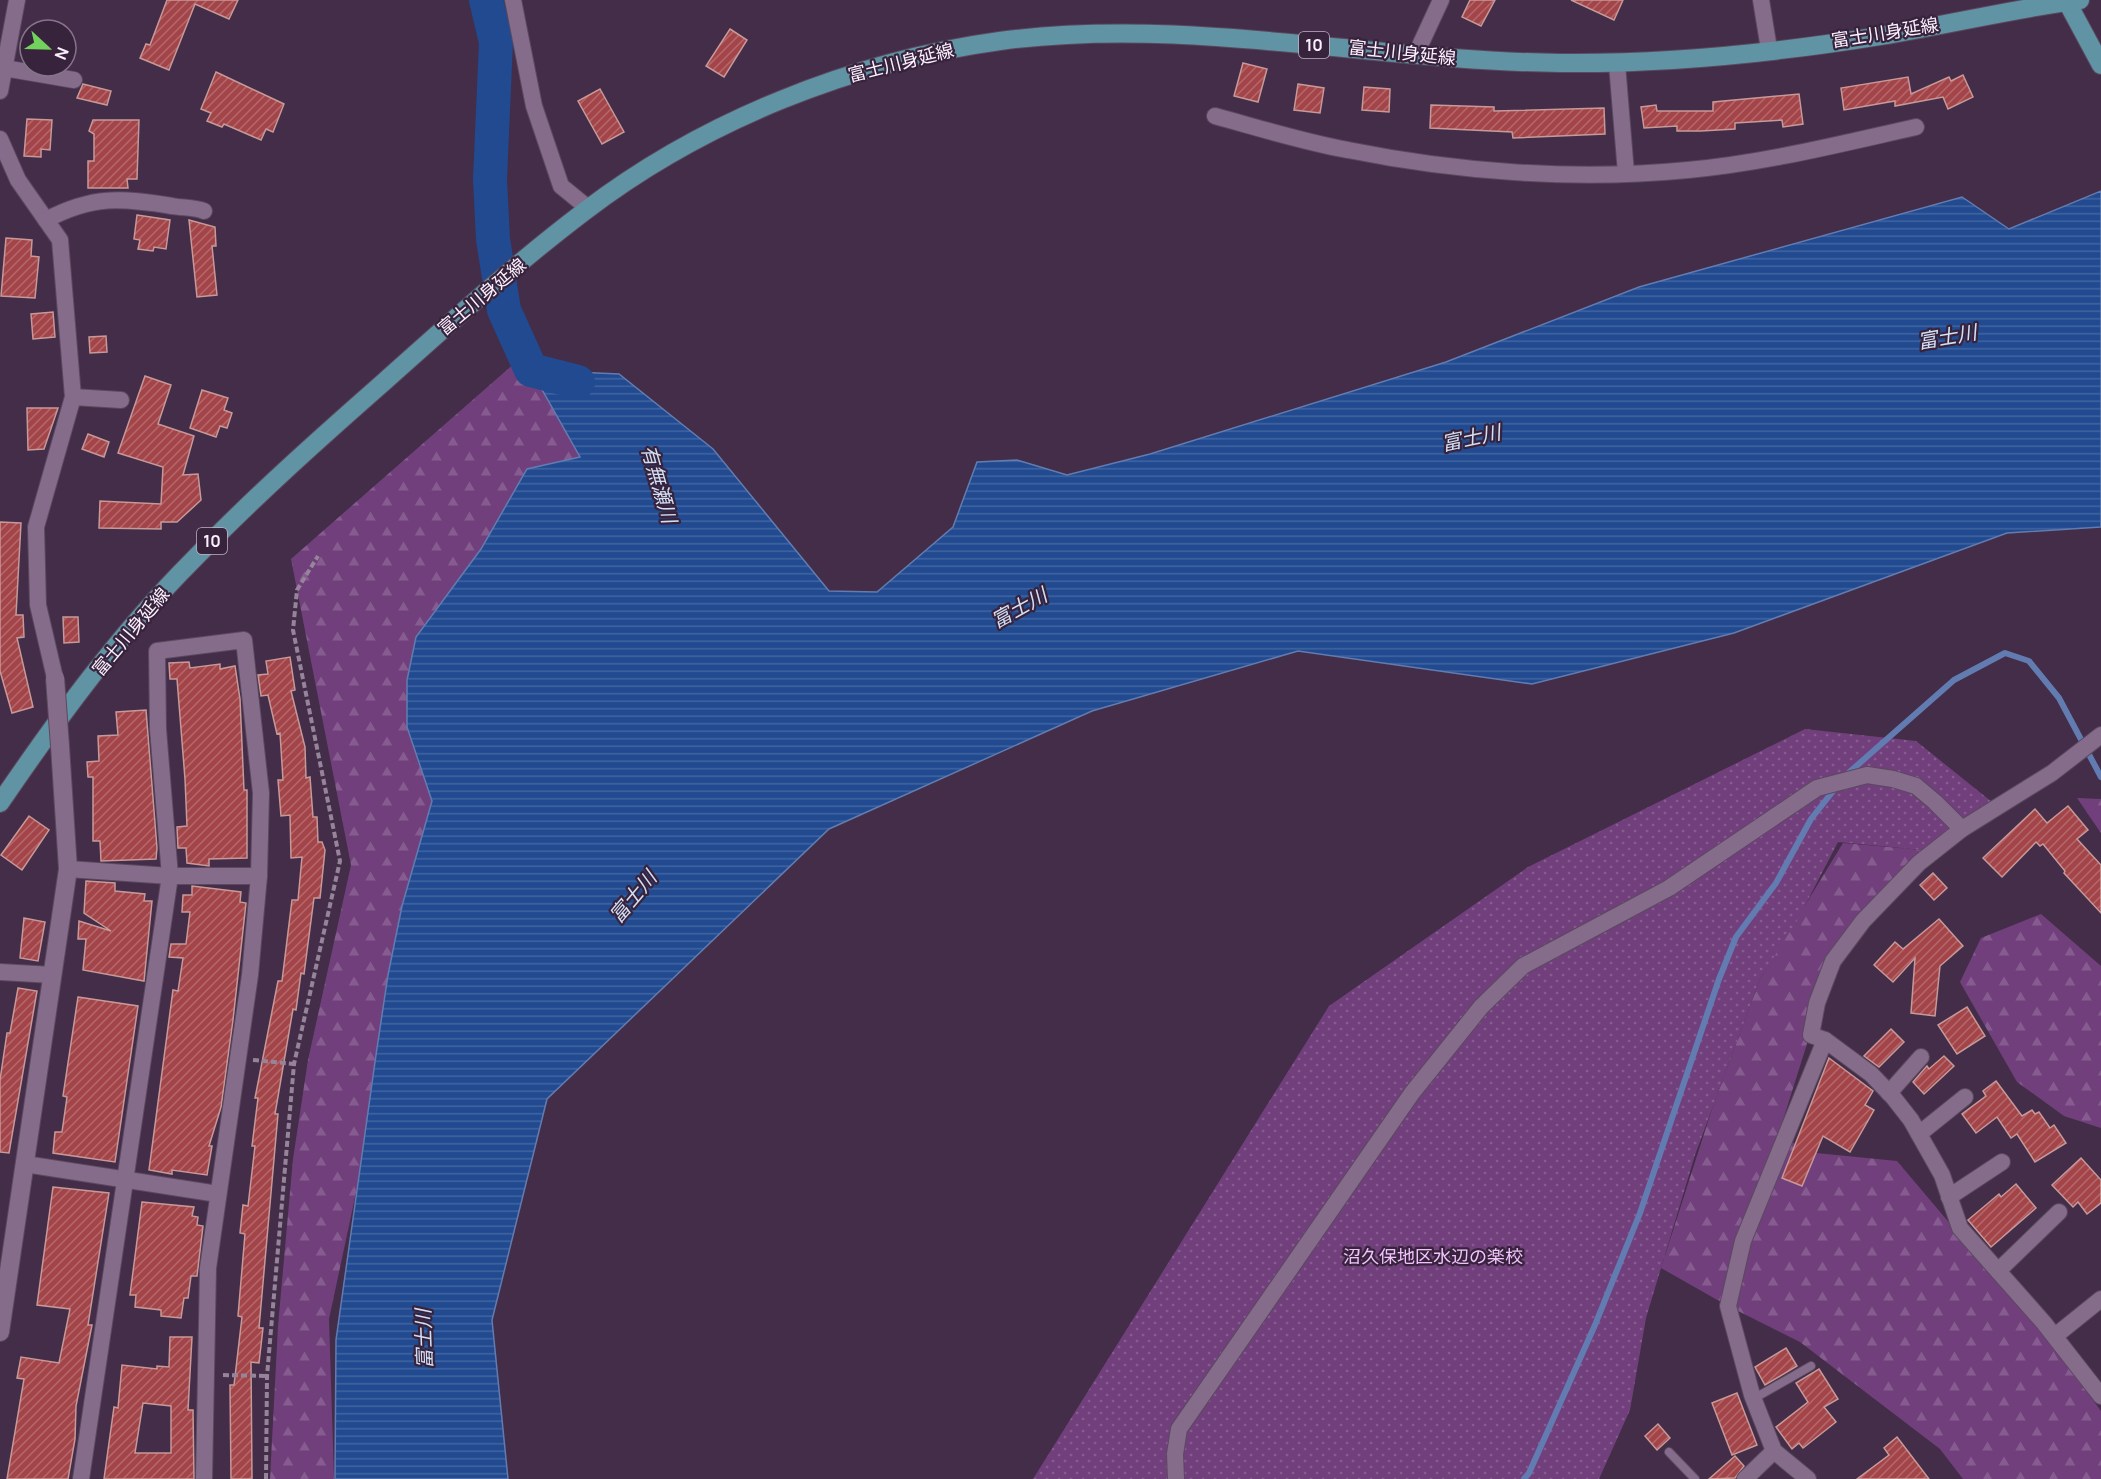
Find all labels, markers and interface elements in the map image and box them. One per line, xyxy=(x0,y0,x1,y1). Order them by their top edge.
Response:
street label: 富士川身延線 xyxy=(1830,12,1940,52)
north arrow xyxy=(18,18,78,78)
road number: 10 xyxy=(1299,32,1329,58)
street label: 富士川身延線 xyxy=(1347,34,1457,70)
street label: 富士川身延線 xyxy=(845,37,956,87)
text: N xyxy=(50,44,74,63)
street label: 富士川身延線 xyxy=(432,252,530,340)
water label: 富士川 xyxy=(1915,318,1981,355)
water label: 富士川 xyxy=(1439,418,1505,457)
water label: 有無瀬川 xyxy=(635,442,684,528)
road number: 10 xyxy=(197,528,227,554)
water label: 富士川 xyxy=(986,580,1053,634)
street label: 富士川身延線 xyxy=(86,582,174,680)
water label: 富士川 xyxy=(603,863,664,928)
park label: 沼久保地区水辺の楽校 xyxy=(1343,1244,1523,1268)
water label: 富士川 xyxy=(409,1307,438,1369)

